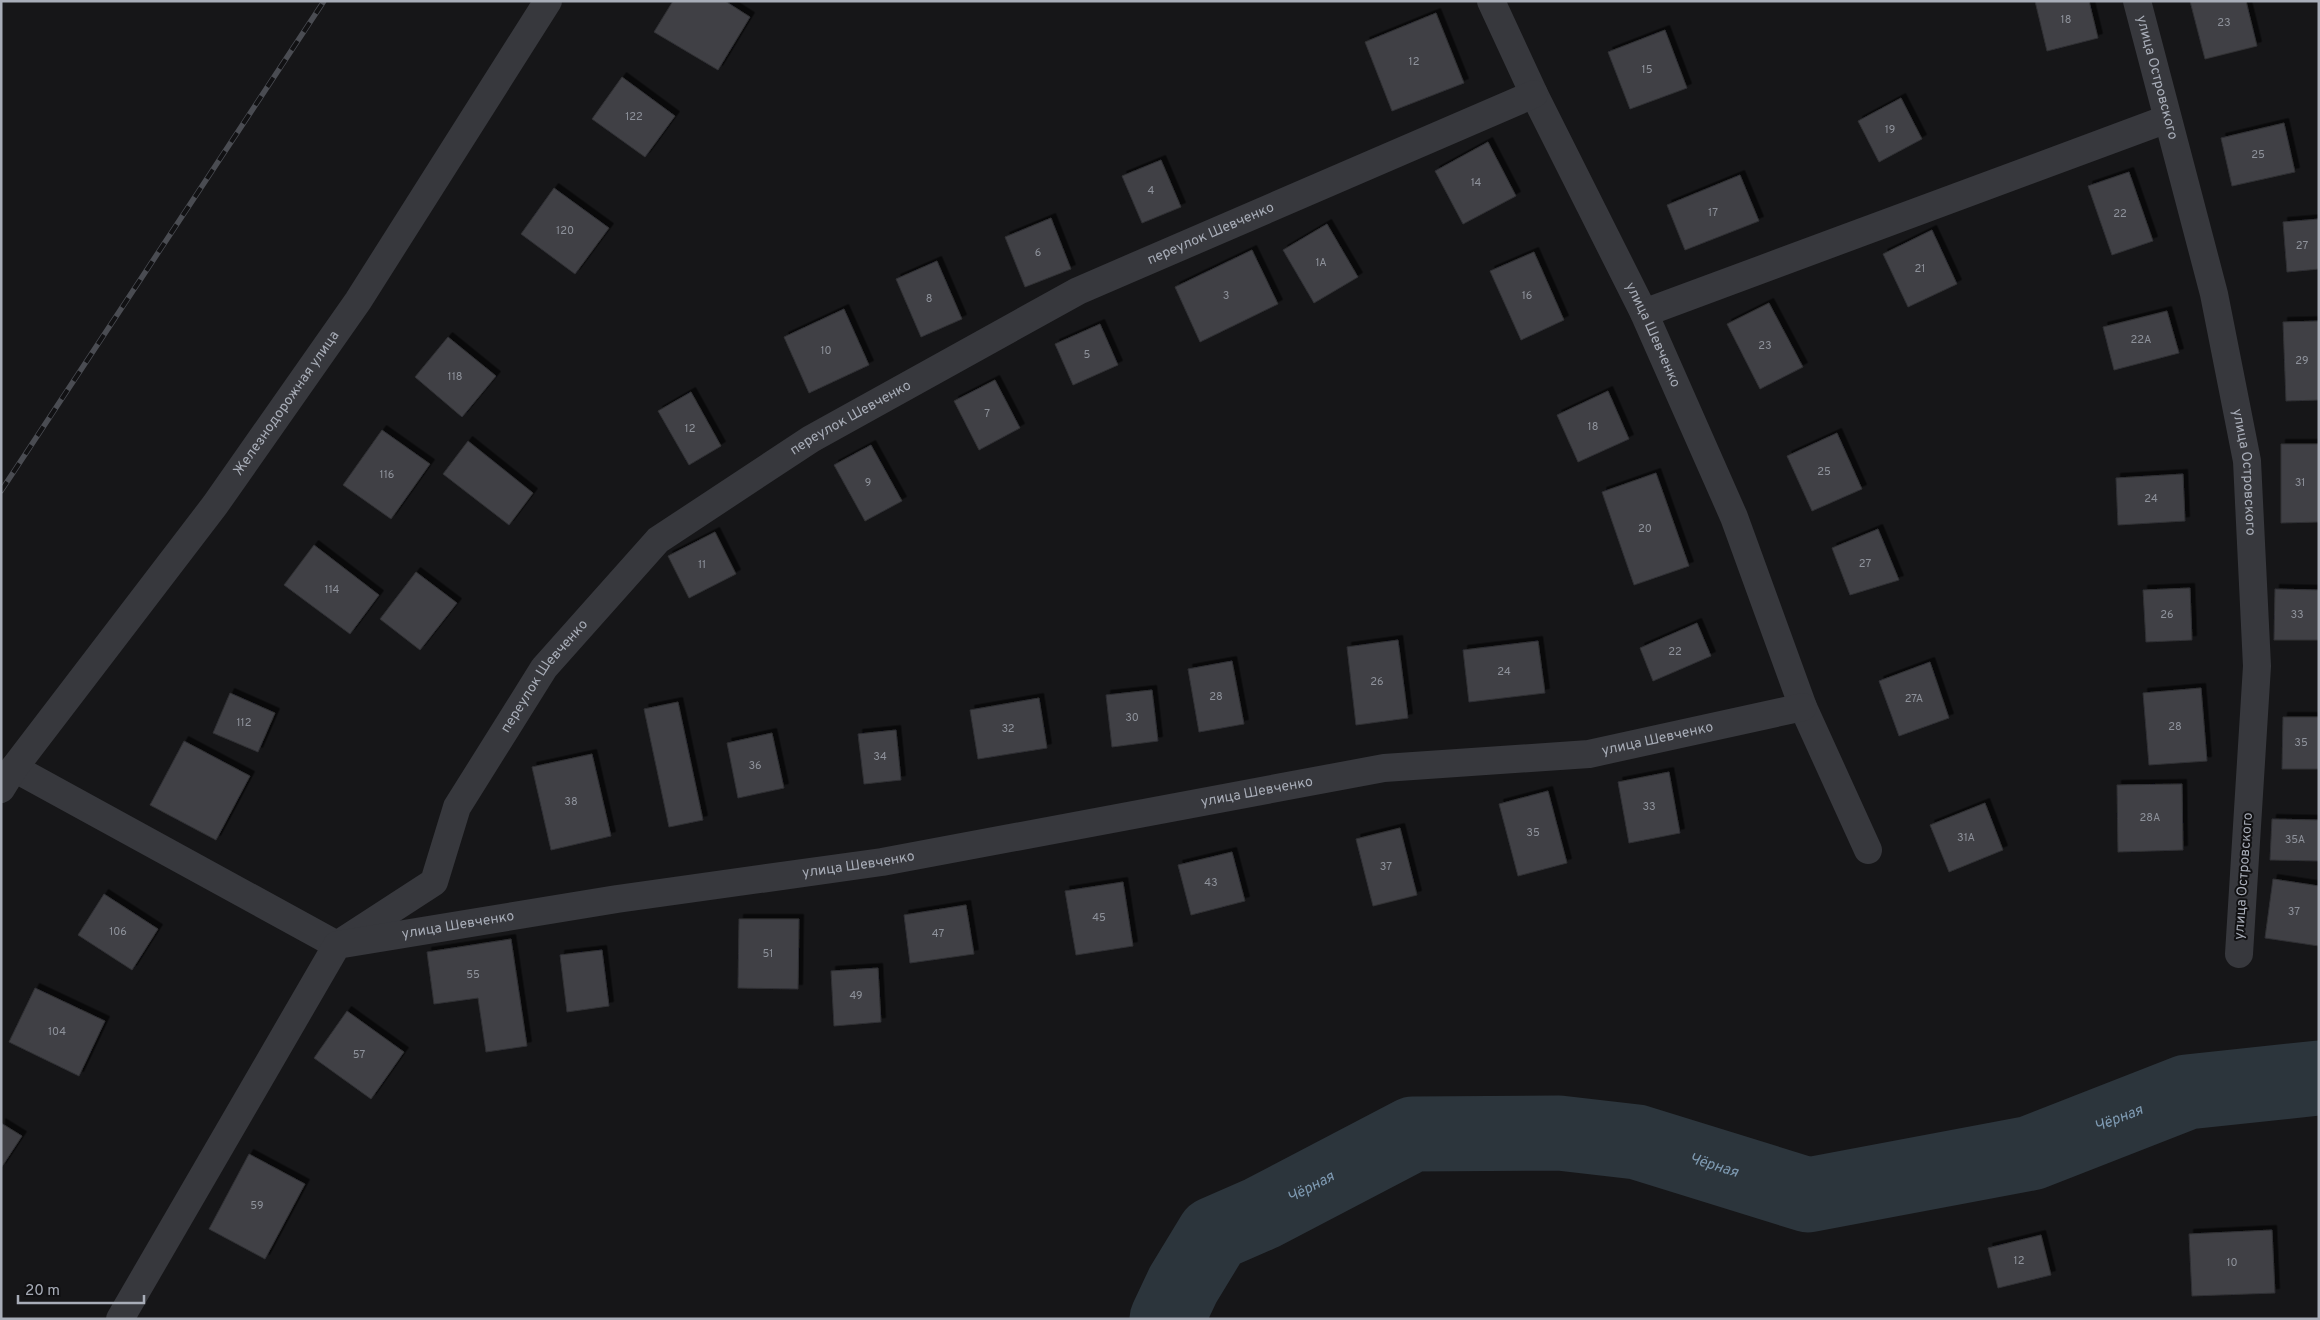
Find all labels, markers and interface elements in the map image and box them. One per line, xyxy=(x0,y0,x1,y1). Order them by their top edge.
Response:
house number: 18 xyxy=(2061,13,2071,27)
street label: улица Островского xyxy=(2133,13,2182,142)
house number: 23 xyxy=(2217,16,2231,30)
house number: 12 xyxy=(1409,55,1419,69)
house number: 15 xyxy=(1642,63,1653,77)
house number: 122 xyxy=(625,110,643,124)
house number: 19 xyxy=(1885,123,1895,137)
house number: 25 xyxy=(2251,148,2265,162)
house number: 14 xyxy=(1471,176,1482,190)
house number: 4 xyxy=(1148,184,1155,198)
street label: переулок Шевченко xyxy=(1145,199,1277,269)
house number: 17 xyxy=(1708,206,1718,220)
house number: 22 xyxy=(2113,207,2127,221)
house number: 120 xyxy=(556,224,574,238)
house number: 27 xyxy=(2296,239,2308,253)
house number: 6 xyxy=(1035,246,1041,260)
house number: 1А xyxy=(1315,256,1327,270)
house number: 21 xyxy=(1915,262,1925,276)
street label: улица Шевченко xyxy=(1621,279,1684,390)
house number: 3 xyxy=(1223,289,1229,303)
house number: 16 xyxy=(1522,289,1532,303)
house number: 8 xyxy=(926,292,932,306)
street label: Железнодорожная улица xyxy=(230,328,343,479)
house number: 22А xyxy=(2131,333,2151,347)
house number: 23 xyxy=(1758,339,1772,353)
house number: 10 xyxy=(820,344,832,358)
house number: 5 xyxy=(1084,348,1091,362)
house number: 29 xyxy=(2295,354,2309,368)
house number: 118 xyxy=(448,370,462,384)
street label: переулок Шевченко xyxy=(787,377,914,459)
house number: 7 xyxy=(984,407,990,421)
street label: улица Островского xyxy=(2228,407,2259,536)
house number: 18 xyxy=(1588,420,1598,434)
house number: 12 xyxy=(685,422,695,436)
house number: 25 xyxy=(1817,465,1831,479)
house number: 116 xyxy=(380,468,394,482)
house number: 9 xyxy=(865,476,871,490)
house number: 31 xyxy=(2295,476,2305,490)
house number: 24 xyxy=(2144,492,2158,506)
house number: 20 xyxy=(1638,522,1652,536)
house number: 27 xyxy=(1859,557,1871,571)
house number: 11 xyxy=(698,558,706,572)
house number: 114 xyxy=(325,583,340,597)
house number: 26 xyxy=(2160,608,2174,622)
house number: 33 xyxy=(2290,608,2304,622)
street label: переулок Шевченко xyxy=(497,616,592,736)
house number: 22 xyxy=(1668,645,1682,659)
house number: 24 xyxy=(1497,665,1511,679)
house number: 26 xyxy=(1370,675,1384,689)
house number: 28 xyxy=(1209,690,1223,704)
house number: 27А xyxy=(1905,692,1923,706)
house number: 30 xyxy=(1125,711,1139,725)
house number: 112 xyxy=(237,716,251,730)
street label: улица Шевченко xyxy=(1600,718,1715,759)
house number: 28 xyxy=(2168,720,2182,734)
house number: 32 xyxy=(1001,722,1015,736)
house number: 35 xyxy=(2294,736,2308,750)
house number: 34 xyxy=(873,750,887,764)
house number: 36 xyxy=(748,759,762,773)
street label: улица Шевченко xyxy=(1199,773,1314,811)
house number: 38 xyxy=(564,795,578,809)
house number: 33 xyxy=(1642,800,1656,814)
house number: 28А xyxy=(2140,811,2160,825)
street label: улица Островского xyxy=(2231,812,2257,940)
house number: 35 xyxy=(1526,826,1540,840)
house number: 31А xyxy=(1957,831,1975,845)
house number: 35А xyxy=(2285,833,2305,847)
street label: улица Шевченко xyxy=(801,848,916,882)
house number: 37 xyxy=(1380,860,1392,874)
house number: 43 xyxy=(1204,876,1218,890)
house number: 37 xyxy=(2288,905,2300,919)
street label: улица Шевченко xyxy=(401,907,516,943)
house number: 45 xyxy=(1092,911,1106,925)
house number: 106 xyxy=(109,925,127,939)
house number: 47 xyxy=(932,927,944,941)
house number: 51 xyxy=(763,947,773,961)
house number: 55 xyxy=(466,968,480,982)
house number: 49 xyxy=(849,989,863,1003)
house number: 104 xyxy=(48,1025,66,1039)
house number: 57 xyxy=(353,1048,365,1062)
water label: Чёрная xyxy=(2092,1101,2146,1137)
water label: Чёрная xyxy=(1687,1149,1741,1182)
water label: Чёрная xyxy=(1284,1167,1338,1207)
house number: 59 xyxy=(250,1199,264,1213)
house number: 12 xyxy=(2014,1254,2024,1268)
house number: 10 xyxy=(2226,1256,2238,1270)
scale bar xyxy=(18,1272,144,1304)
text: 20 m xyxy=(25,1282,60,1301)

